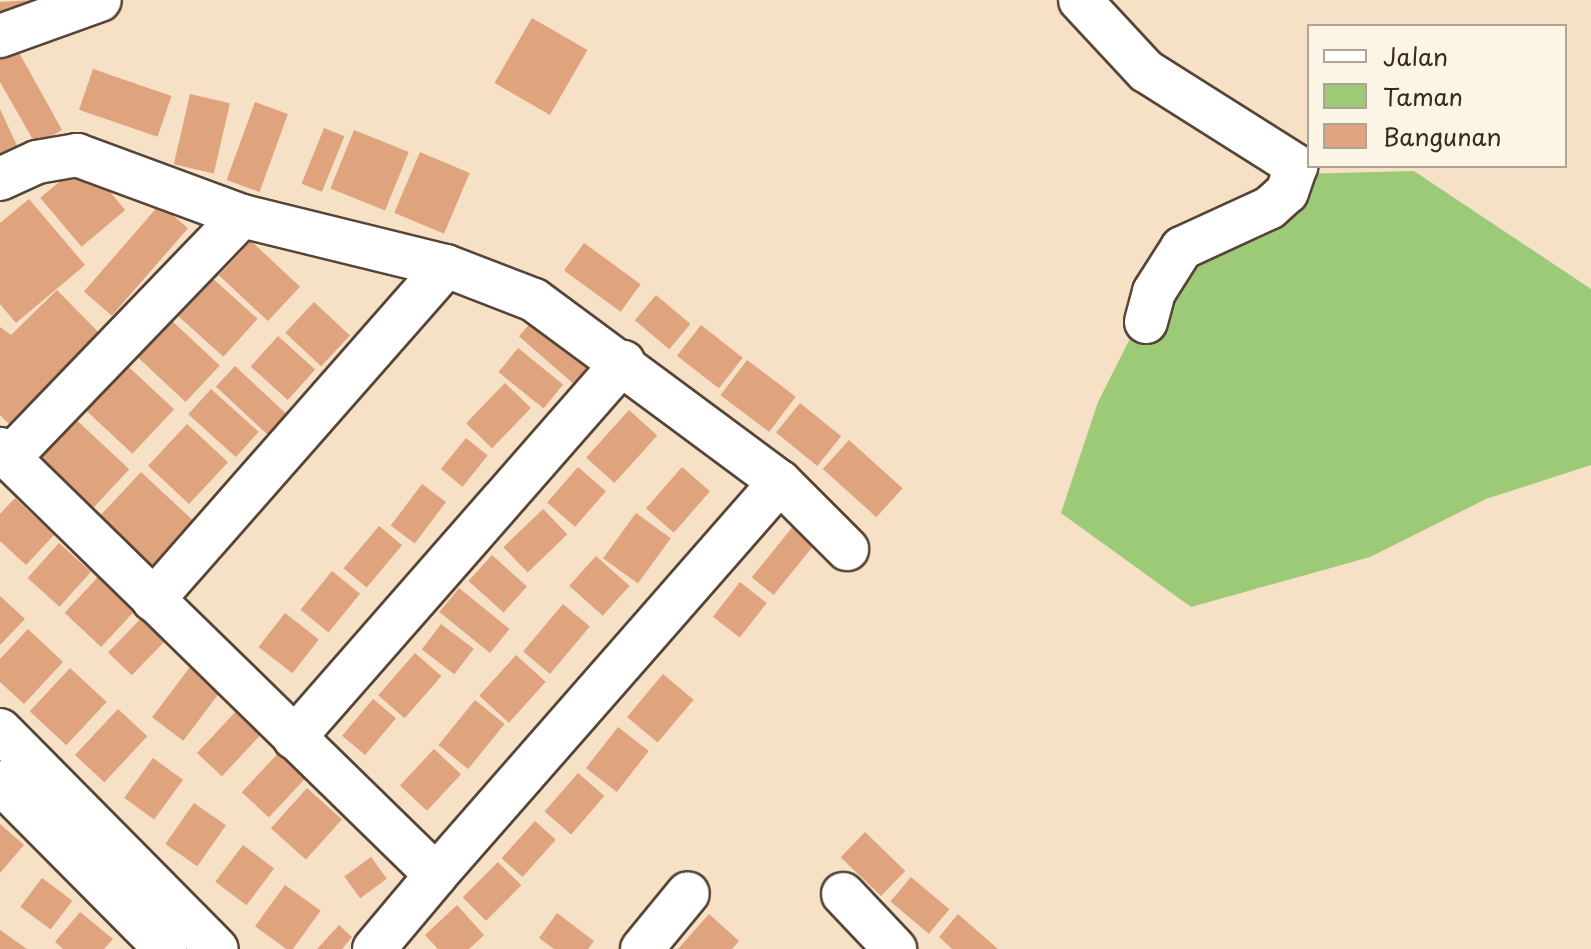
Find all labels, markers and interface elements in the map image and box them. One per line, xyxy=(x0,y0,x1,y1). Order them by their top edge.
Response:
legend xyxy=(1307,24,1567,168)
text: Jalan xyxy=(1383,38,1448,74)
text: Taman xyxy=(1383,78,1463,114)
text: Bangunan xyxy=(1383,118,1502,154)

